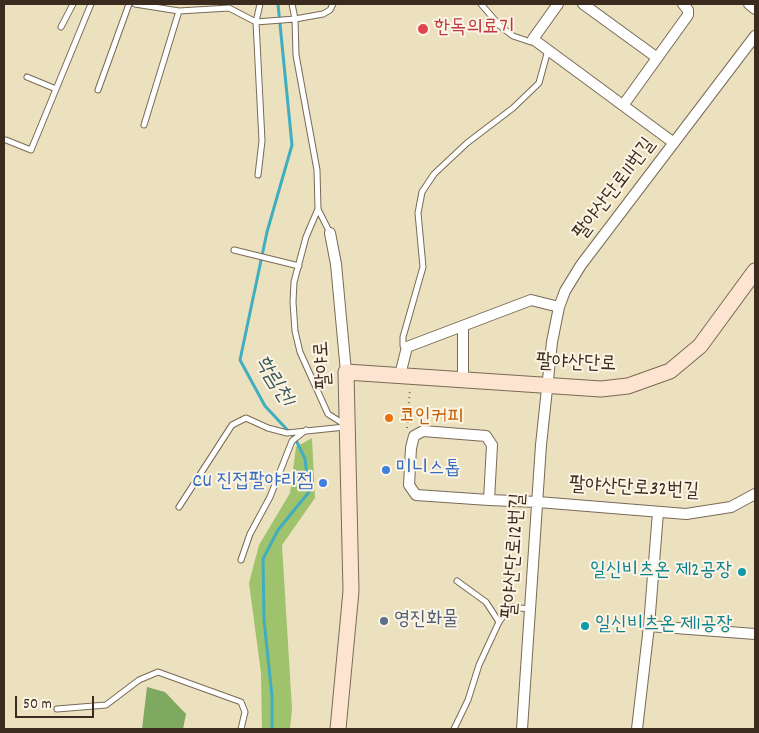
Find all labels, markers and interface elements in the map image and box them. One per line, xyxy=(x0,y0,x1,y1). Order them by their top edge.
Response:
place label: 한독의료기 xyxy=(434,17,514,41)
marker: 한독의료기 xyxy=(416,22,430,36)
street label: 팔야산단로11번길 xyxy=(570,134,662,246)
street label: 팔야로 xyxy=(311,340,339,390)
water label: 학림천1 xyxy=(248,352,298,412)
street label: 팔야산단로 xyxy=(535,352,617,378)
place label: 코인커피 xyxy=(399,406,463,430)
marker: 코인커피 xyxy=(383,412,395,424)
place label: 미니스톱 xyxy=(396,458,460,482)
marker: 미니스톱 xyxy=(380,464,392,476)
place label: CU 진접팔야리점 xyxy=(192,471,313,495)
street label: 팔야산단로32번길 xyxy=(568,475,700,505)
marker: CU 진접팔야리점 xyxy=(317,477,329,489)
street label: 팔야산단로12번길 xyxy=(500,492,532,620)
place label: 일신비츠온 제2공장 xyxy=(590,560,732,584)
marker: 일신비츠온 제2공장 xyxy=(736,566,748,578)
place label: 영진화물 xyxy=(394,609,458,633)
place label: 일신비츠온 제1공장 xyxy=(595,614,733,638)
marker: 영진화물 xyxy=(378,615,390,627)
marker: 일신비츠온 제1공장 xyxy=(579,620,591,632)
scale bar xyxy=(18,686,96,718)
text: 50 m xyxy=(23,694,52,716)

